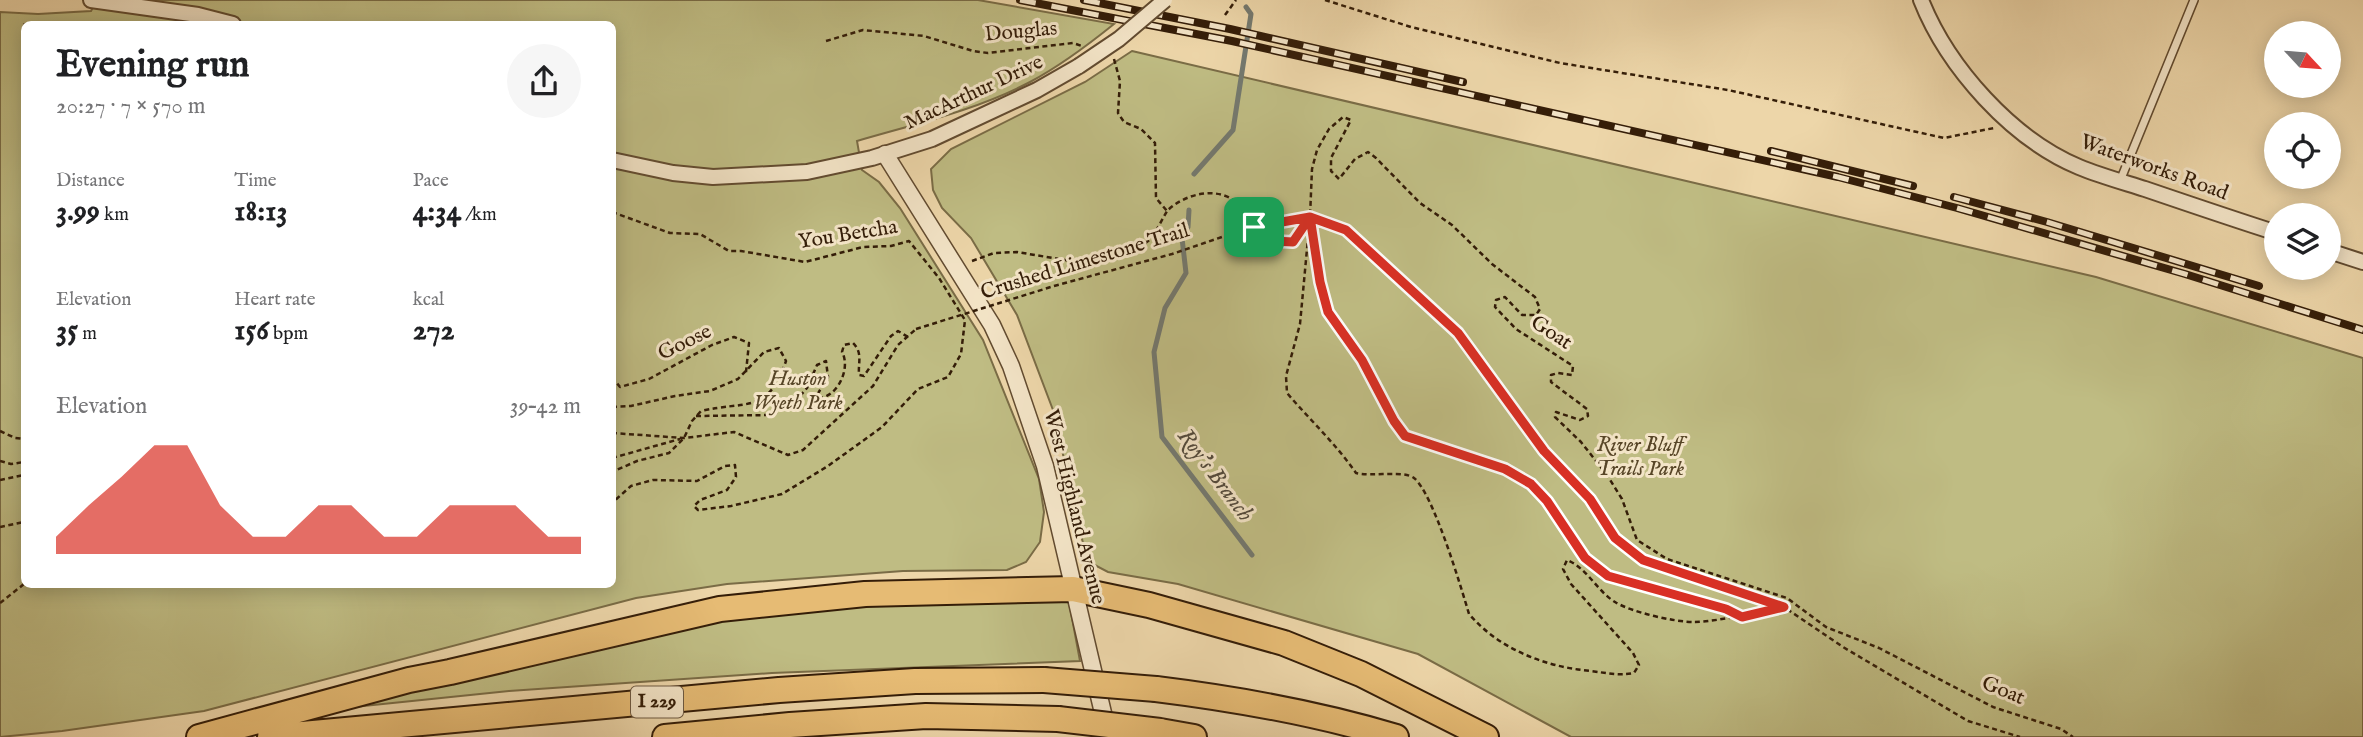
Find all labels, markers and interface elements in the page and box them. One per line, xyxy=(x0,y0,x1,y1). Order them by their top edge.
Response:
street label: Douglas xyxy=(984,15,1058,49)
north arrow xyxy=(2264,21,2342,98)
map controls xyxy=(2264,21,2341,280)
text: Evening run xyxy=(56,42,250,90)
button: share xyxy=(507,44,581,118)
street label: MacArthur Drive xyxy=(900,49,1048,137)
text: 20:27 · 7 × 570 m xyxy=(56,92,206,121)
button: locate xyxy=(2264,112,2341,189)
street label: Waterworks Road xyxy=(2076,129,2232,208)
text: Distance xyxy=(56,169,125,193)
text: Time xyxy=(234,169,277,193)
text: Pace xyxy=(413,169,449,193)
text: 3.99 xyxy=(56,193,100,231)
text: 18:13 xyxy=(234,193,288,231)
text: 4:34 xyxy=(413,193,461,231)
pin xyxy=(1224,197,1284,257)
text: km xyxy=(100,203,129,227)
text: /km xyxy=(461,203,497,227)
button: layers xyxy=(2264,203,2341,280)
icon: arrive xyxy=(1235,208,1273,246)
street label: You Betcha xyxy=(797,214,900,256)
street label: Crushed Limestone Trail xyxy=(977,217,1193,307)
text: Elevation xyxy=(56,288,131,312)
text: Heart rate xyxy=(234,288,315,312)
text: kcal xyxy=(413,288,444,312)
street label: Goat xyxy=(1525,310,1577,356)
text: 35 xyxy=(56,312,78,350)
text: 156 xyxy=(234,312,269,350)
text: 272 xyxy=(413,312,455,350)
street label: Goose xyxy=(654,318,717,367)
text: m xyxy=(78,322,97,346)
text: bpm xyxy=(269,322,308,346)
park label: Huston Wyeth Park xyxy=(753,366,843,417)
text: Elevation xyxy=(56,392,147,421)
text: 39–42 m xyxy=(510,392,581,421)
street label: West Highland Avenue xyxy=(1037,407,1111,608)
water label: Roy's Branch xyxy=(1171,423,1260,527)
park label: River Bluff Trails Park xyxy=(1596,432,1687,483)
street label: Goat xyxy=(1977,670,2029,712)
road number: I 229 xyxy=(631,687,683,718)

